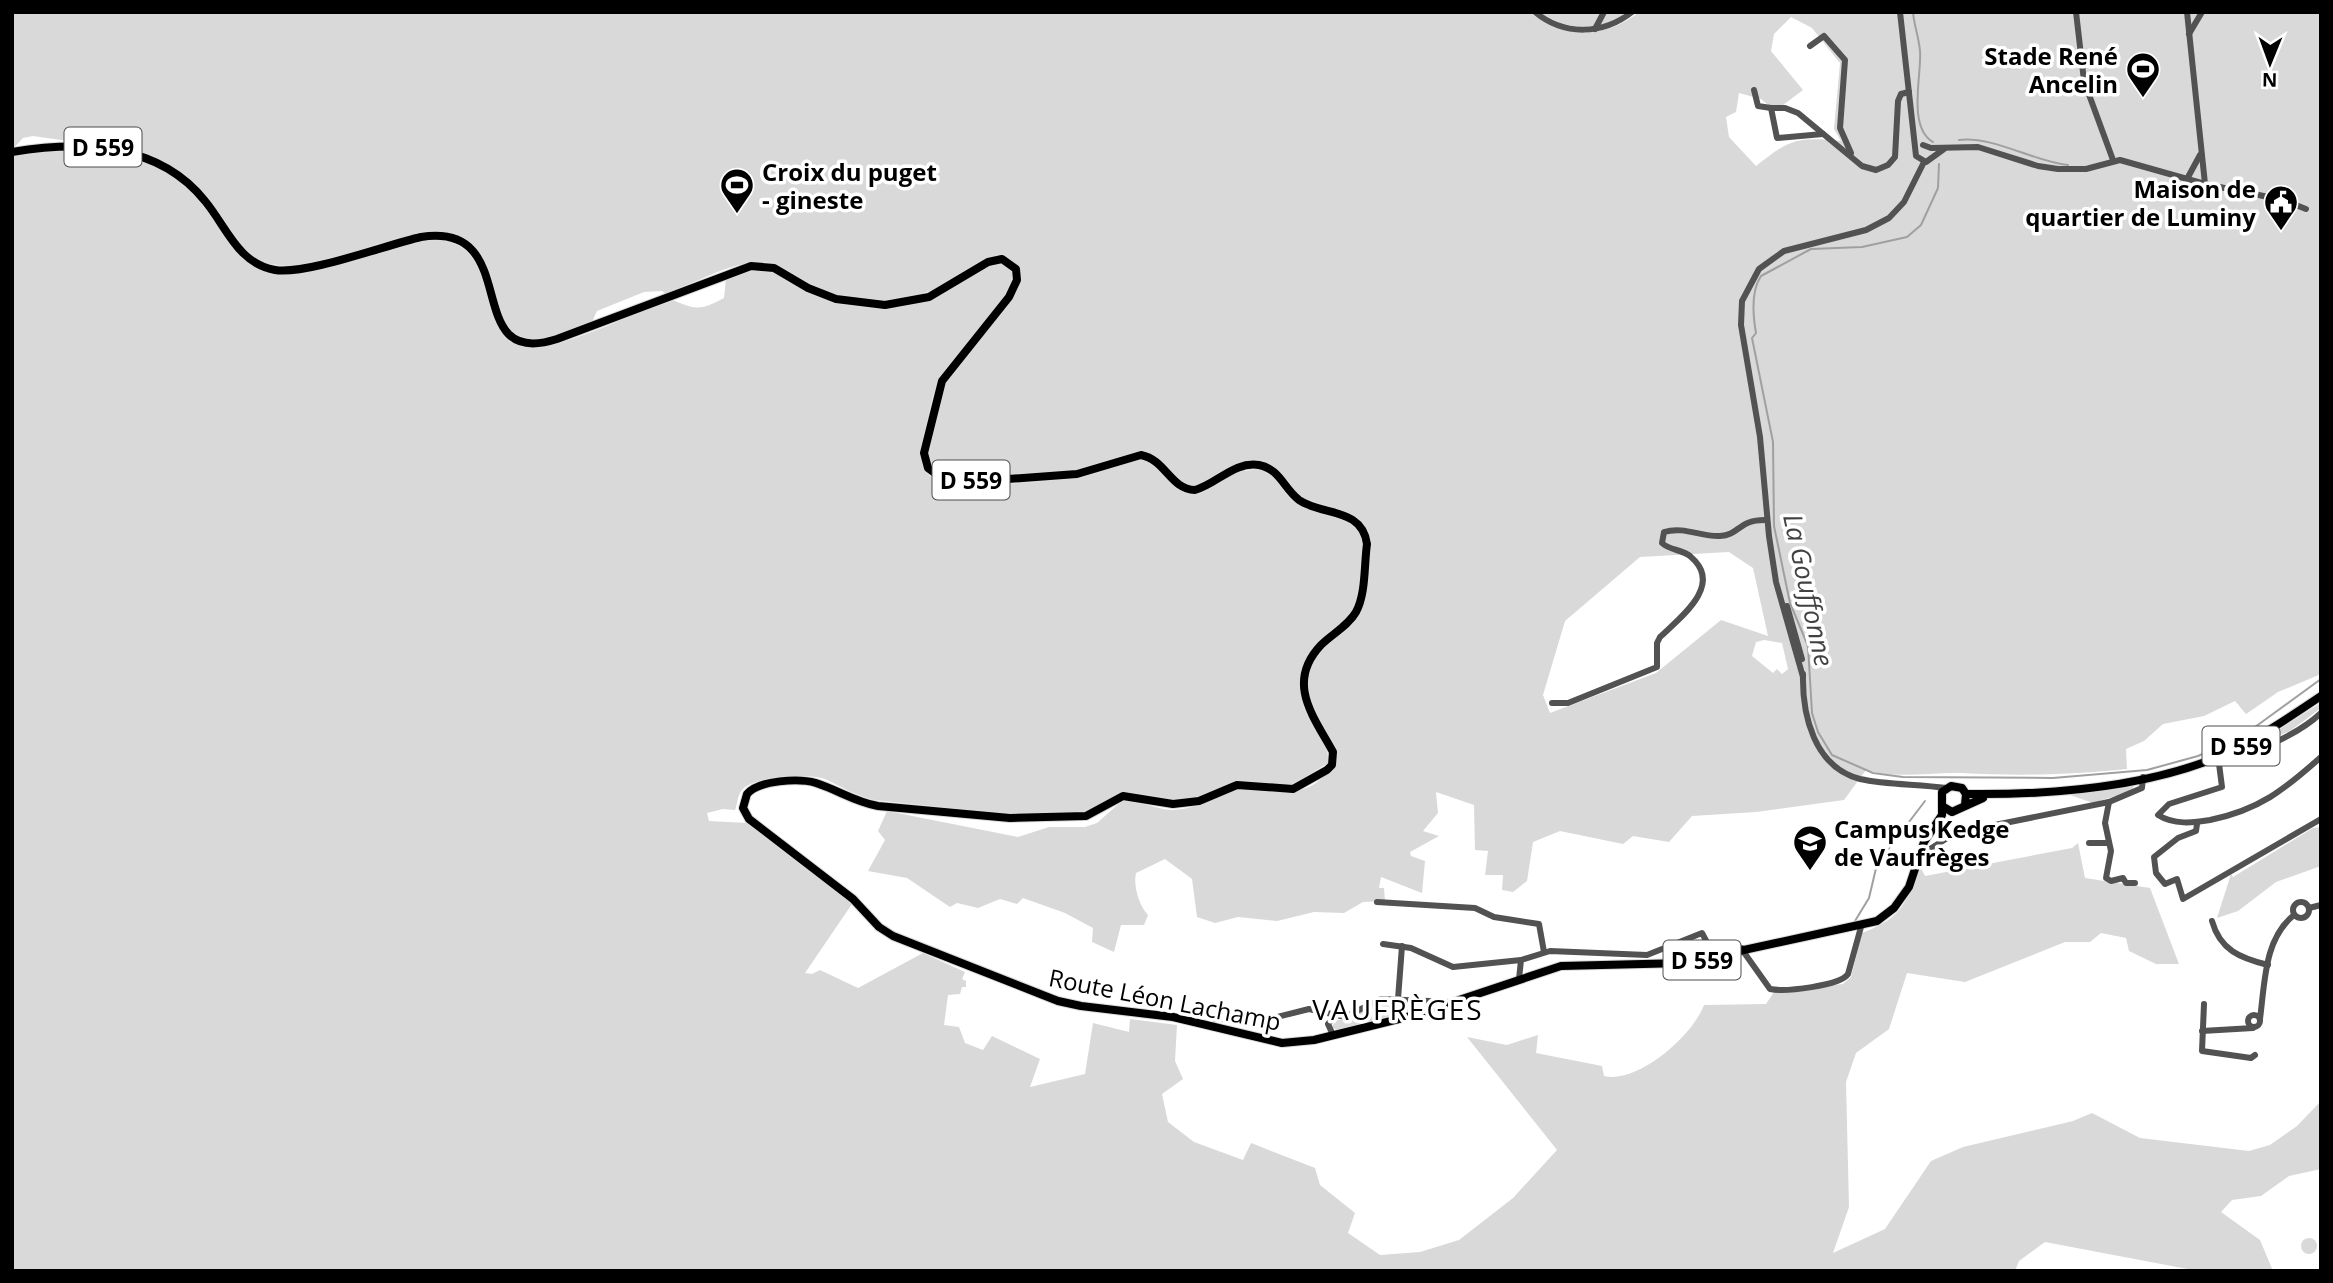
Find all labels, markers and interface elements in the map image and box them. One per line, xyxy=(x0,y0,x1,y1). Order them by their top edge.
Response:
north arrow xyxy=(2235,28,2305,98)
place label: Stade René Ancelin xyxy=(1984,39,2118,100)
sports icon: Stade René Ancelin xyxy=(2124,50,2162,99)
text: N xyxy=(2262,67,2278,93)
road number: D 559 xyxy=(64,128,142,166)
place label: Croix du puget - gineste xyxy=(762,155,937,216)
sports icon: Croix du puget - gineste xyxy=(718,166,756,215)
place label: Maison de quartier de Luminy xyxy=(2025,172,2256,233)
public building icon: Maison de quartier de Luminy xyxy=(2262,183,2300,232)
road number: D 559 xyxy=(932,460,1010,500)
water label: La Gouffonne xyxy=(1775,510,1843,670)
road number: D 559 xyxy=(2202,726,2280,766)
place label: Campus Kedge de Vaufrèges xyxy=(1834,812,2010,873)
school or university icon: Campus Kedge de Vaufrèges xyxy=(1791,823,1829,872)
road number: D 559 xyxy=(1664,940,1740,979)
street label: Route Léon Lachamp xyxy=(1046,960,1284,1038)
district label: VAUFRÈGES xyxy=(1312,990,1484,1028)

